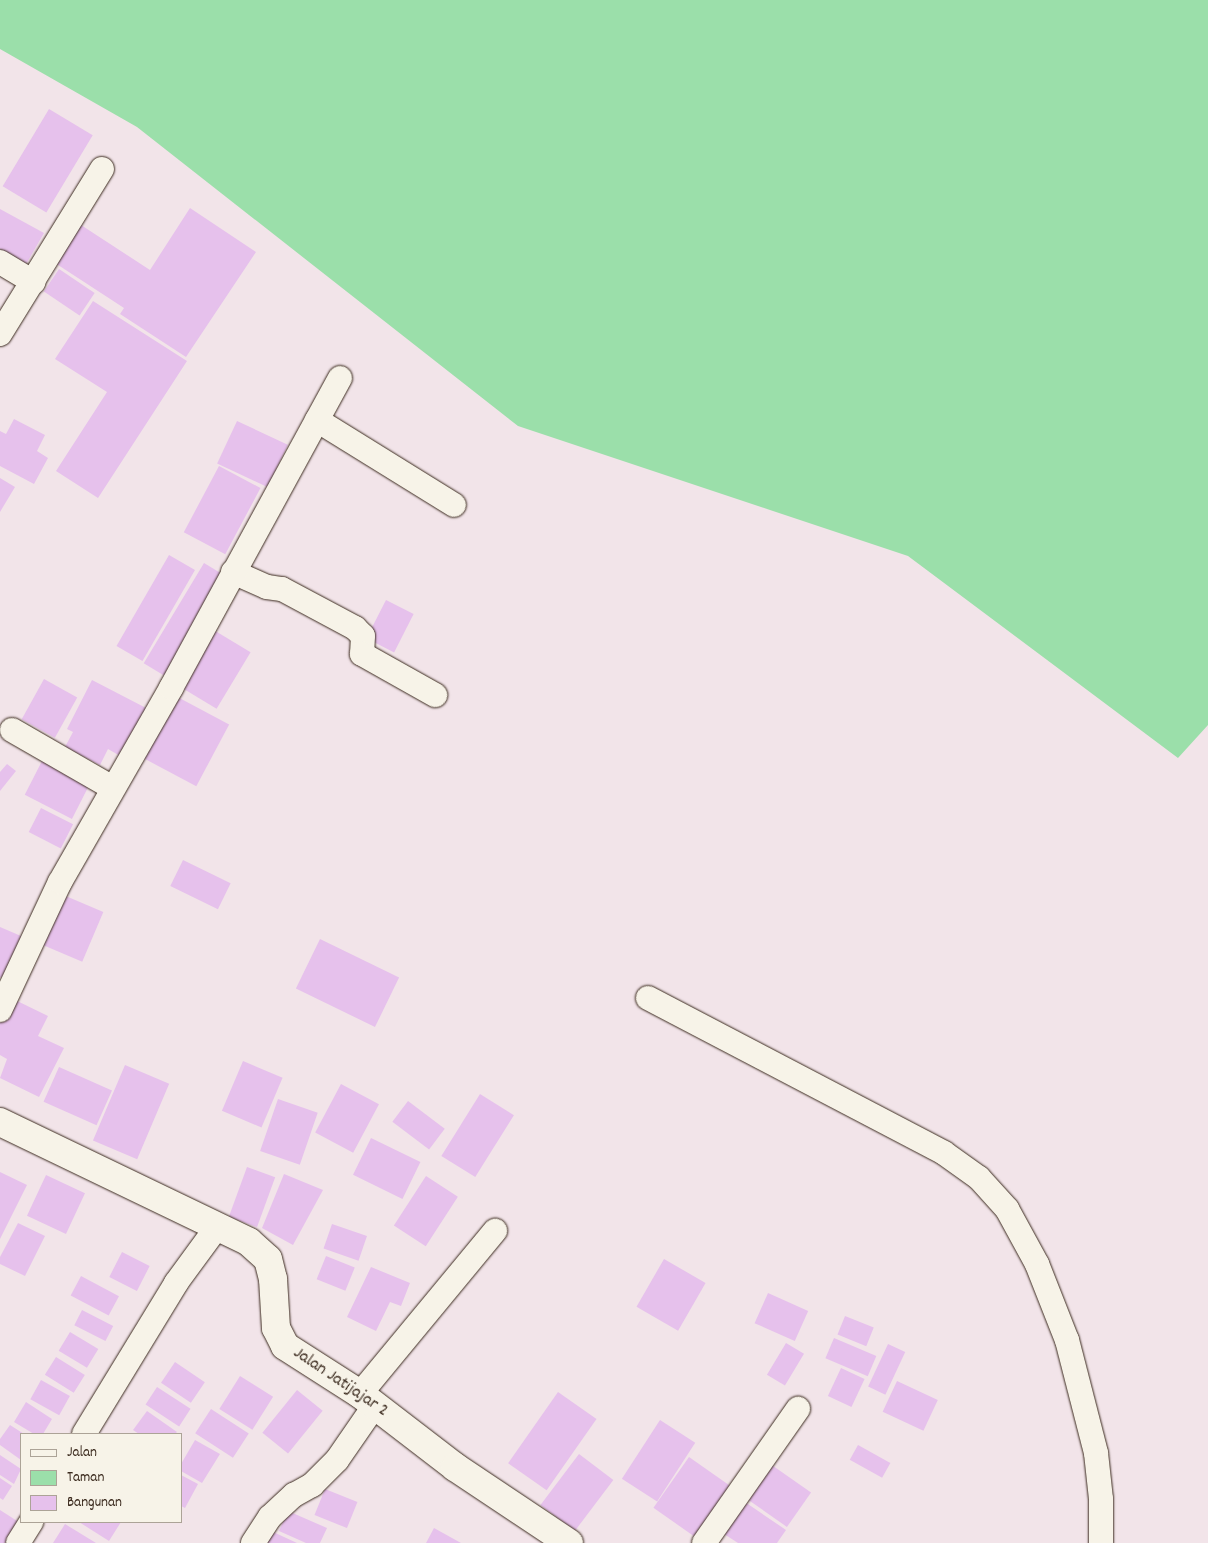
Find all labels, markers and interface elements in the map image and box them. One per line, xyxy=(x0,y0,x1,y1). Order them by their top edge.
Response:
street label: Jalan Jatijajar 2 xyxy=(288,1343,392,1423)
legend xyxy=(20,1433,182,1523)
text: Jalan xyxy=(67,1442,97,1464)
text: Taman xyxy=(67,1467,104,1489)
text: Bangunan xyxy=(67,1492,122,1514)

